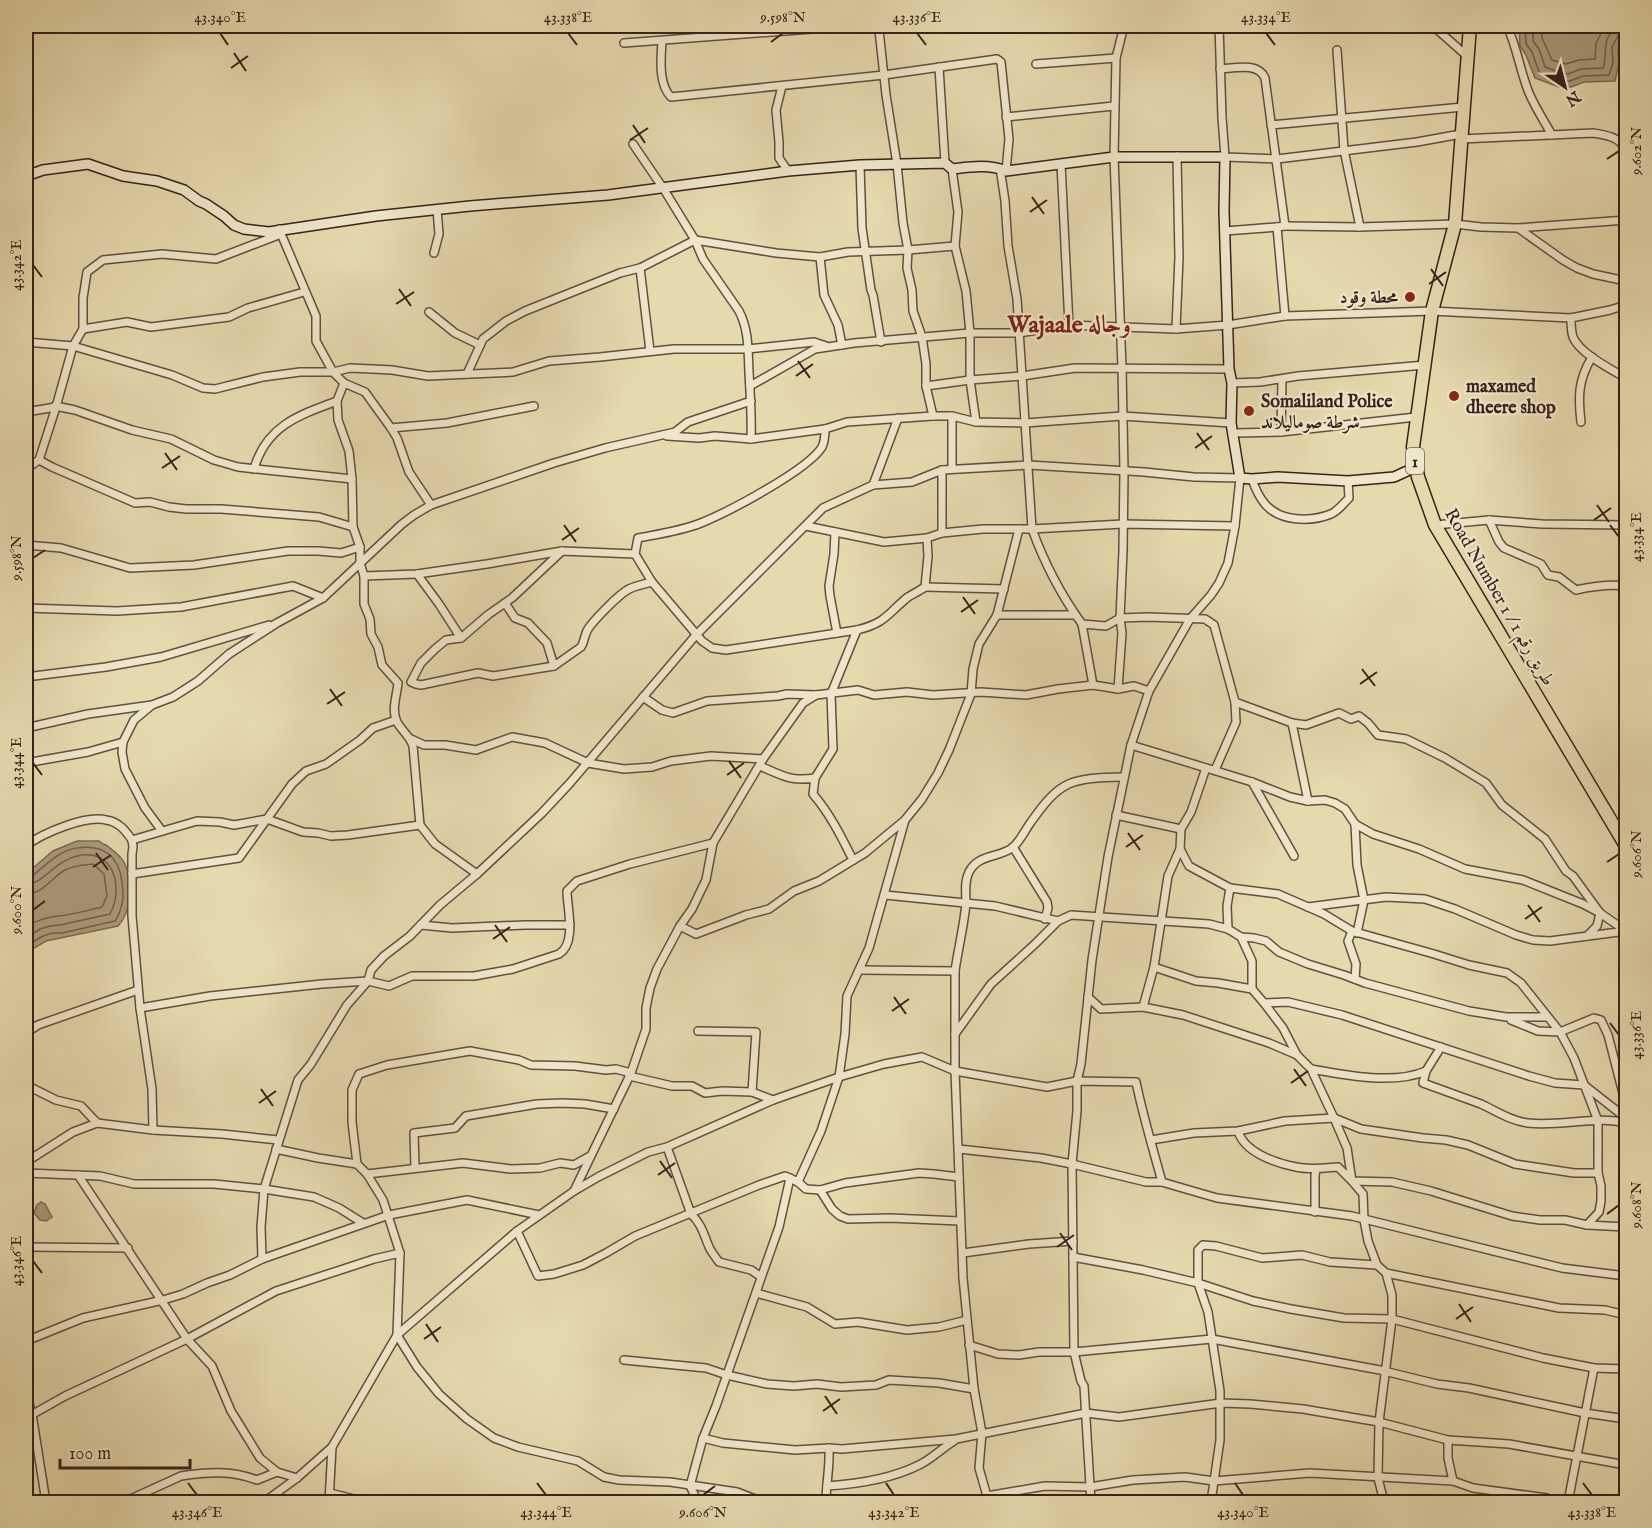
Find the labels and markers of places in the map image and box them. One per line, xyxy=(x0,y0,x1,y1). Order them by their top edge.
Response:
place label: محطة وقود xyxy=(1340,287,1399,310)
marker: محطة وقود xyxy=(1403,290,1417,304)
place label: maxamed dheere shop xyxy=(1466,376,1556,420)
marker: maxamed dheere shop xyxy=(1447,389,1461,403)
place label: Somaliland Police شرطة صوماليلاند xyxy=(1261,391,1393,435)
marker: Somaliland Police شرطة صوماليلاند xyxy=(1242,404,1256,418)

